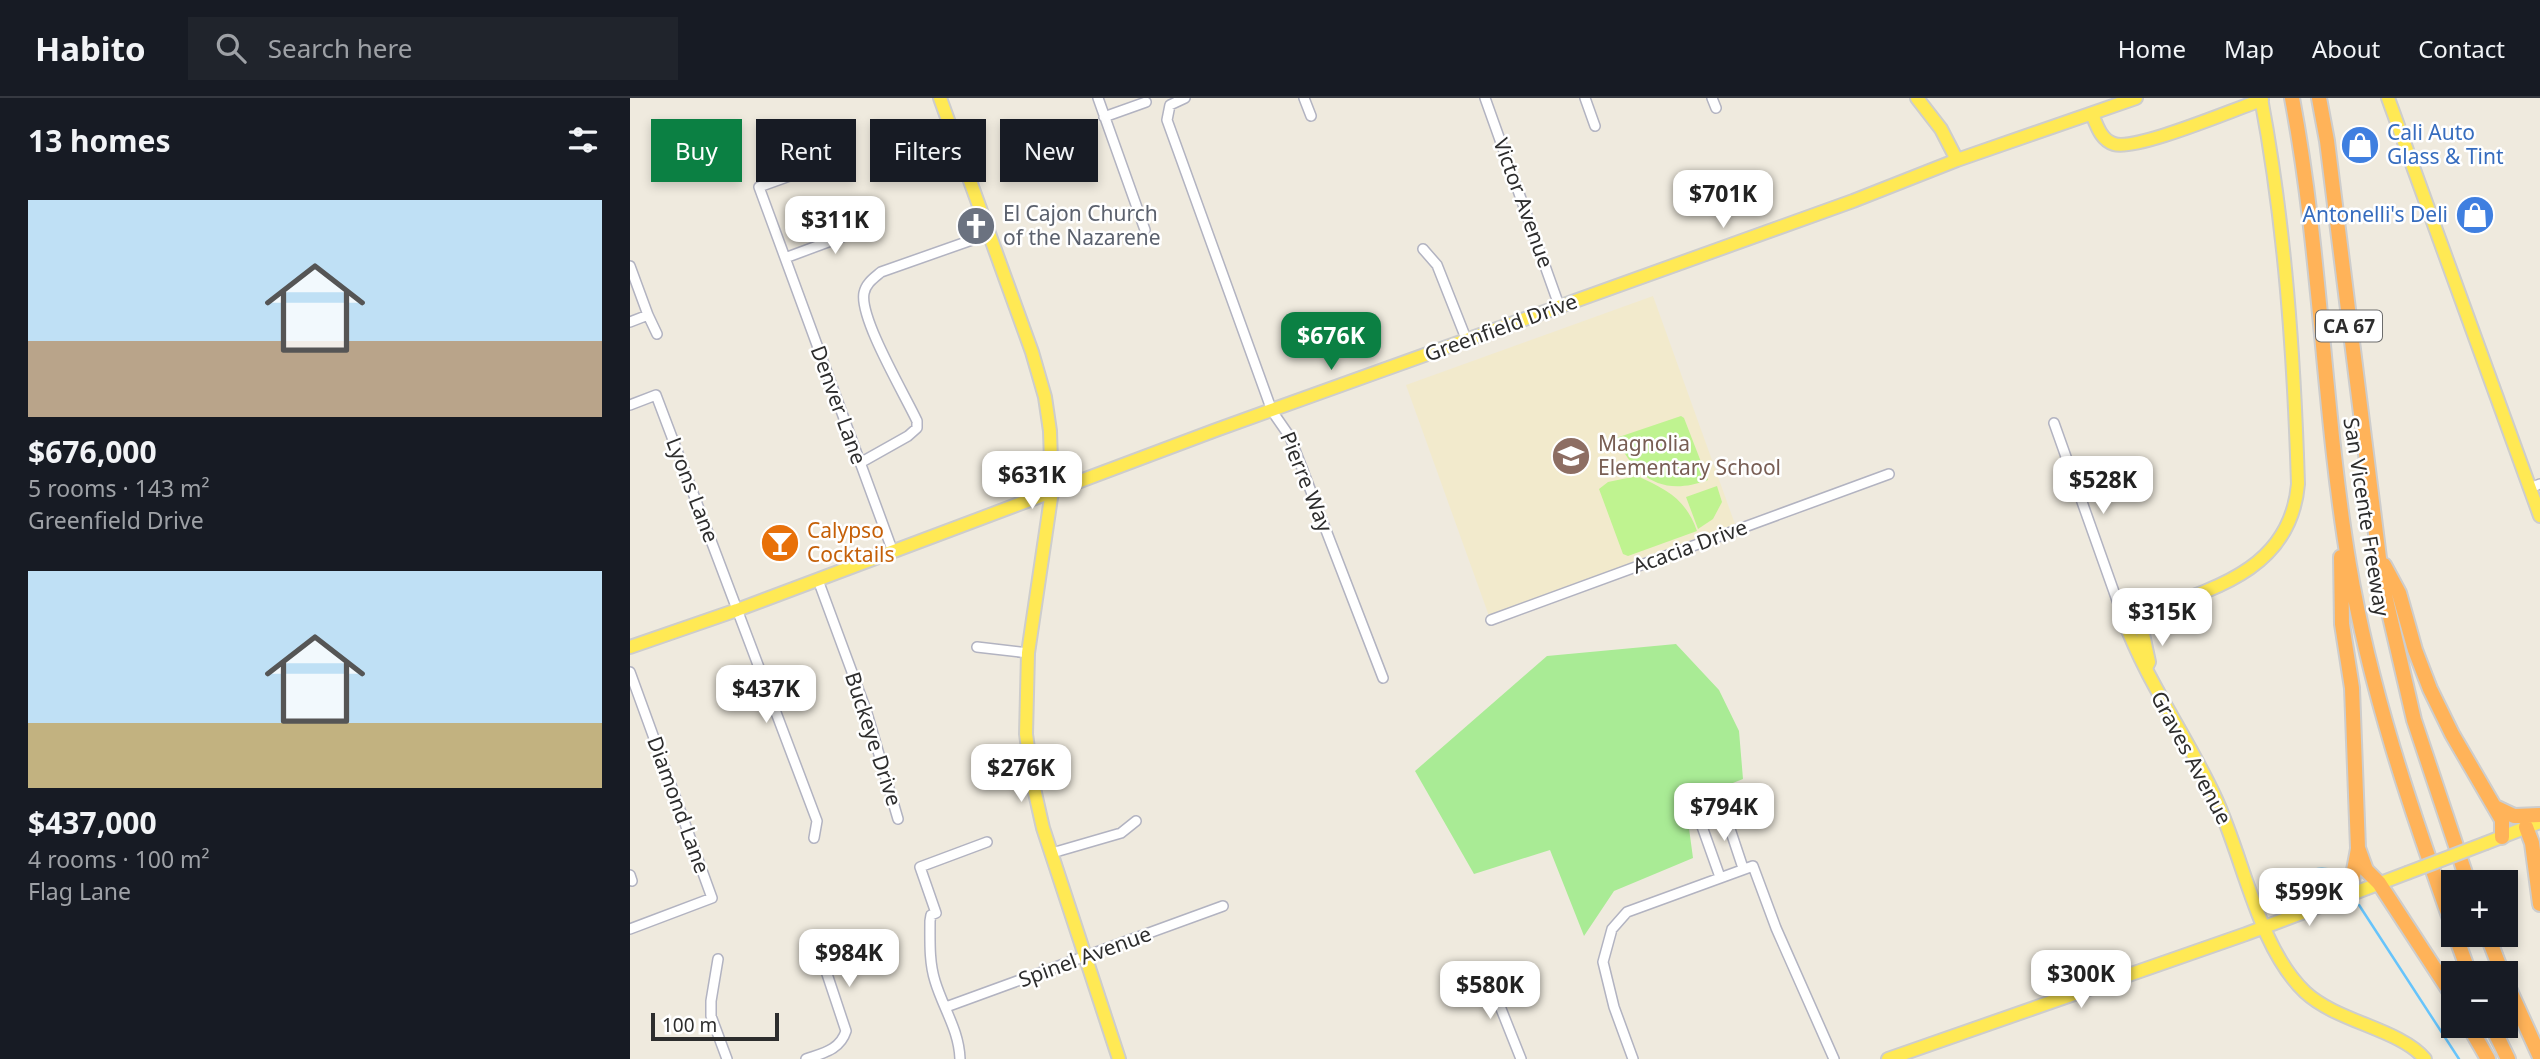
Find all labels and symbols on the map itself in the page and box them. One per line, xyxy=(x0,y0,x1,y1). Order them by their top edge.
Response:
place label: Cali Auto Glass & Tint xyxy=(2387,118,2504,170)
shop icon: Cali Auto Glass & Tint xyxy=(2339,124,2381,166)
street label: Victor Avenue xyxy=(1487,134,1560,271)
pin: $701K xyxy=(1674,170,1772,230)
shop icon: Antonelli's Deli xyxy=(2454,194,2496,236)
pin: $311K xyxy=(786,197,884,256)
place label: El Cajon Church of the Nazarene xyxy=(1003,199,1161,251)
place label: Antonelli's Deli xyxy=(2303,200,2448,228)
church icon: El Cajon Church of the Nazarene xyxy=(955,205,997,247)
street label: Greenfield Drive xyxy=(1420,286,1581,368)
road number: CA 67 xyxy=(2316,310,2382,342)
pin: $676K xyxy=(1282,313,1380,372)
street label: Denver Lane xyxy=(805,341,873,468)
street label: San Vicente Freeway xyxy=(2337,415,2397,619)
street label: Pierre Way xyxy=(1274,427,1340,536)
place label: Magnolia Elementary School xyxy=(1598,429,1781,481)
street label: Lyons Lane xyxy=(660,433,726,546)
school or university icon: Magnolia Elementary School xyxy=(1550,435,1592,477)
pin: $631K xyxy=(983,452,1081,511)
pin: $528K xyxy=(2054,456,2152,516)
street label: Acacia Drive xyxy=(1629,512,1751,580)
place label: Calypso Cocktails xyxy=(807,516,895,568)
bar icon: Calypso Cocktails xyxy=(759,522,801,564)
pin: $315K xyxy=(2113,588,2211,648)
pin: $437K xyxy=(717,666,815,725)
street label: Buckeye Drive xyxy=(839,668,909,809)
street label: Graves Avenue xyxy=(2145,686,2239,829)
street label: Diamond Lane xyxy=(641,732,717,877)
pin: $276K xyxy=(972,744,1070,804)
pin: $794K xyxy=(1675,784,1773,843)
pin: $599K xyxy=(2260,868,2358,928)
street label: Spinel Avenue xyxy=(1014,919,1155,993)
pin: $984K xyxy=(800,930,898,989)
pin: $300K xyxy=(2032,950,2130,1010)
pin: $580K xyxy=(1441,962,1539,1021)
scale bar xyxy=(651,1010,779,1042)

